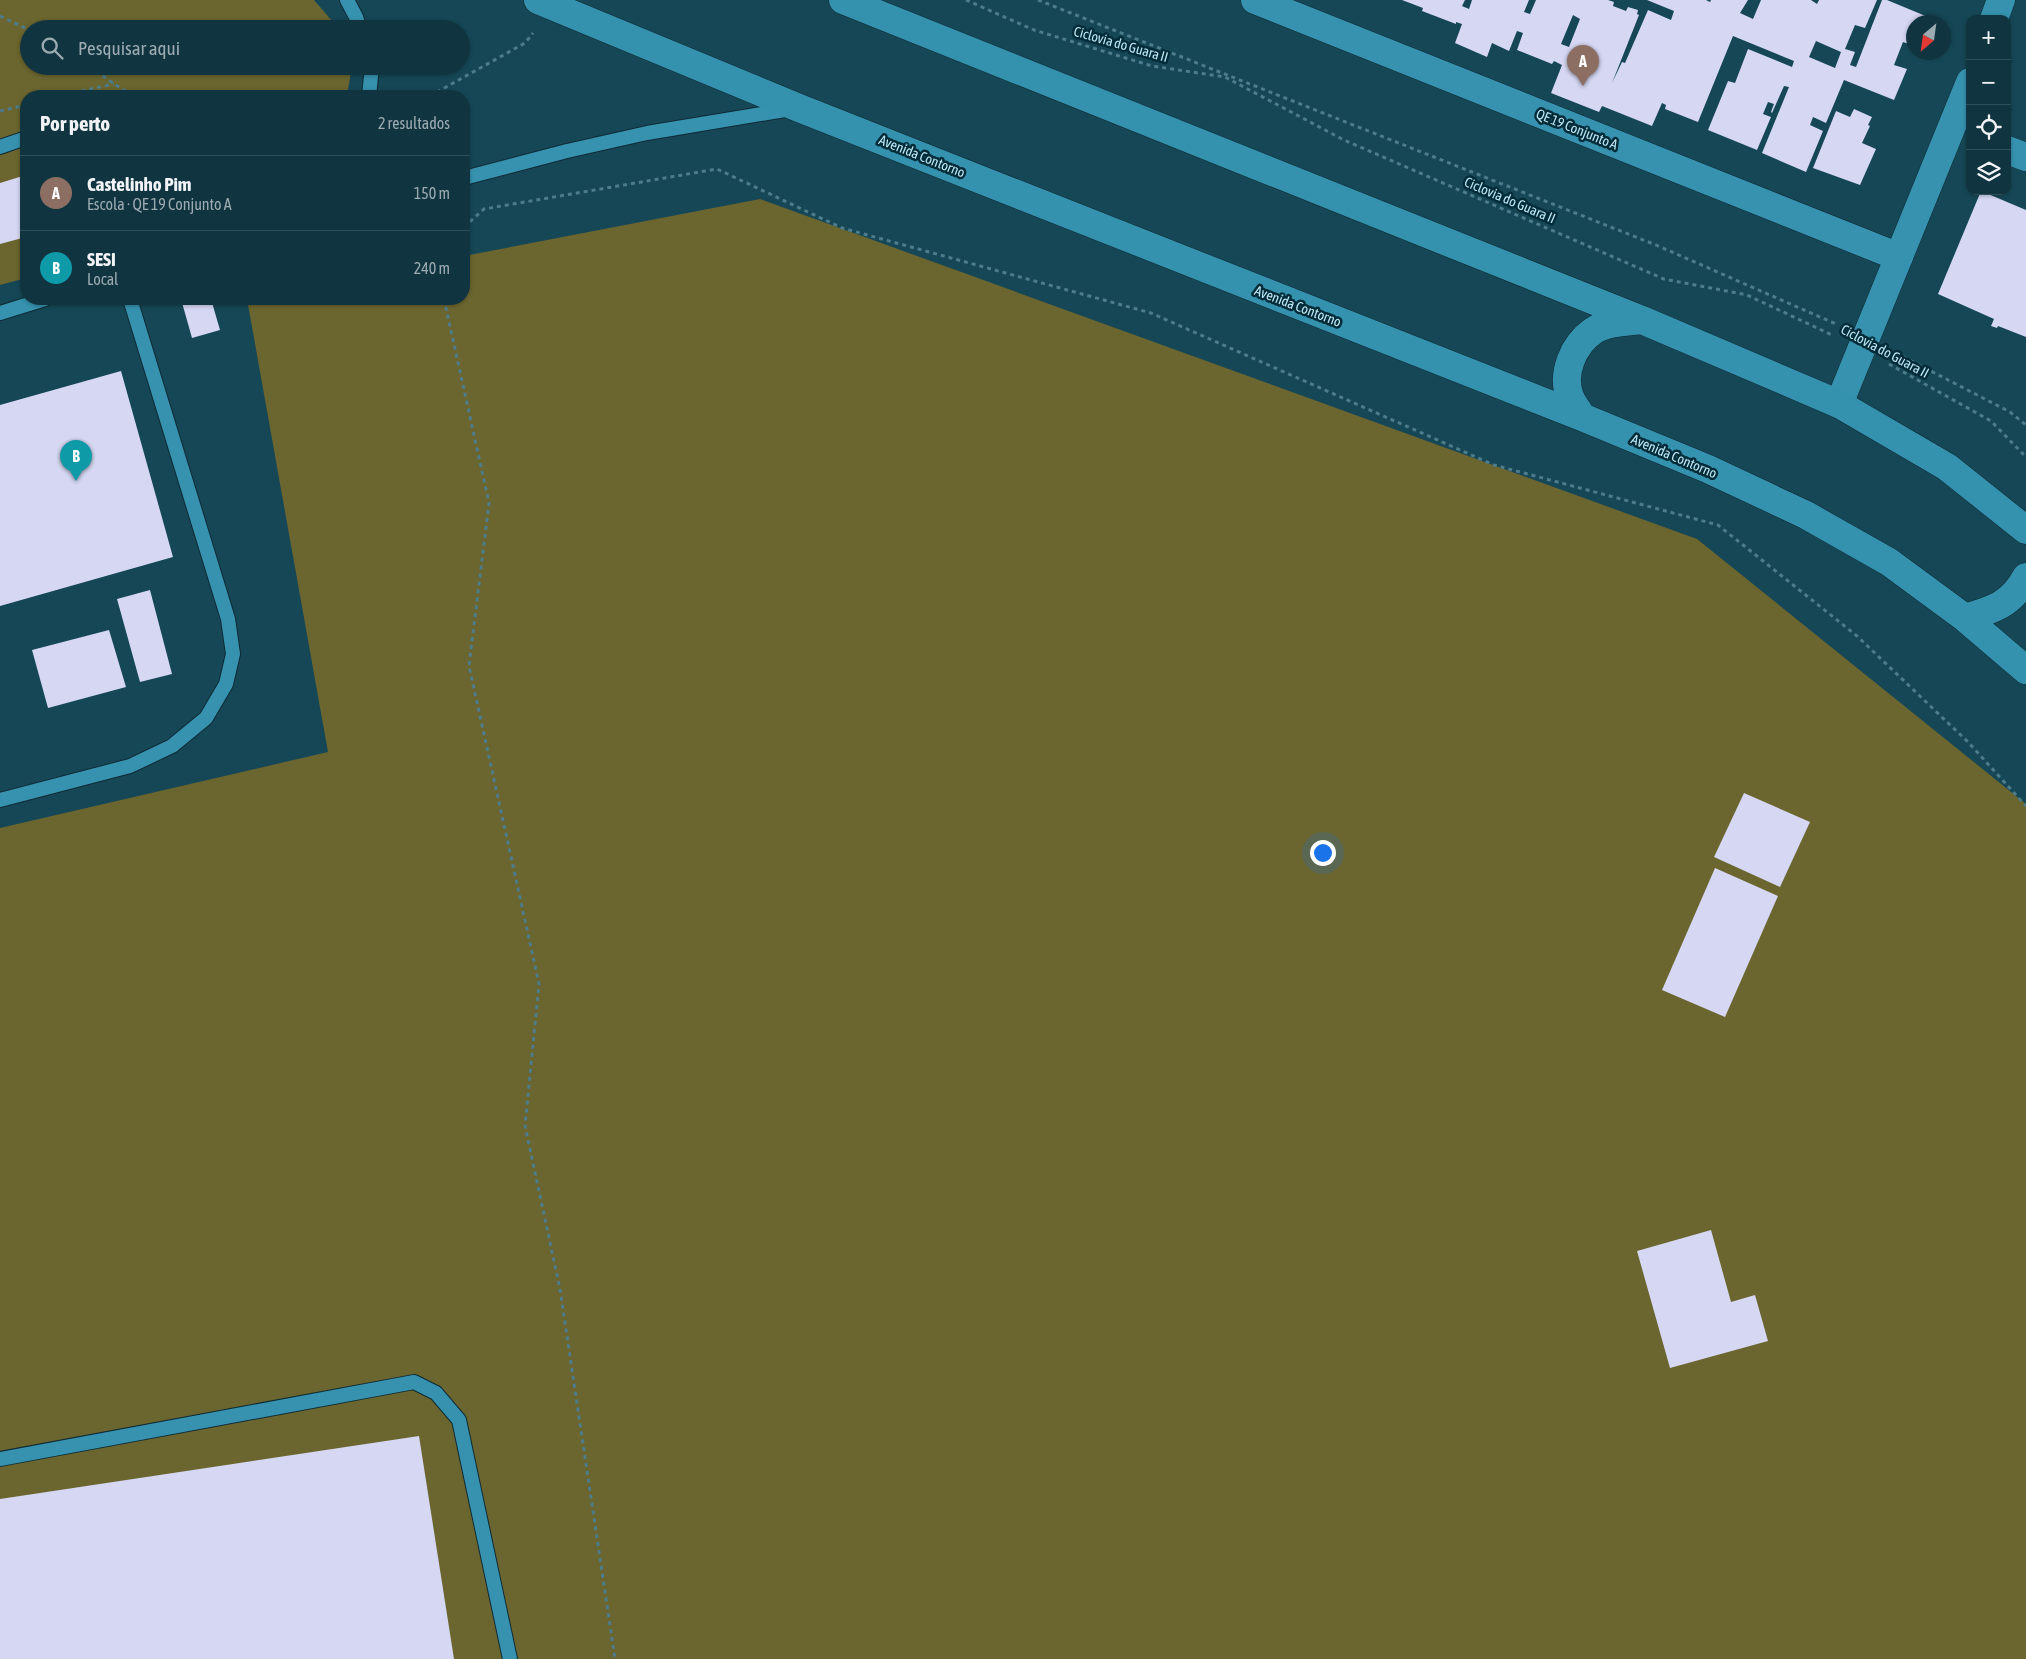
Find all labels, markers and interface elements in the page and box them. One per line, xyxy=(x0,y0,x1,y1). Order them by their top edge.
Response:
north arrow xyxy=(1906,15,1951,60)
map controls xyxy=(1966,15,2011,195)
button: + xyxy=(1966,15,2011,60)
search box xyxy=(20,20,470,75)
street label: Ciclovia do Guara II xyxy=(1072,23,1170,65)
icon: search xyxy=(38,34,66,62)
text: Pesquisar aqui xyxy=(78,37,180,59)
pin: A xyxy=(1567,45,1599,86)
button: − xyxy=(1966,60,2011,105)
street label: QE 19 Conjunto A xyxy=(1534,105,1620,153)
button: locate xyxy=(1966,105,2011,150)
text: Por perto xyxy=(40,111,110,135)
text: 2 resultados xyxy=(378,114,450,132)
street label: Avenida Contorno xyxy=(877,131,967,181)
button: layers xyxy=(1966,150,2011,195)
text: Castelinho Pim xyxy=(87,173,192,195)
street label: Ciclovia do Guara II xyxy=(1462,174,1558,226)
text: A xyxy=(52,184,60,202)
text: 150 m xyxy=(414,184,450,202)
text: Escola · QE 19 Conjunto A xyxy=(87,195,232,213)
text: SESI xyxy=(87,248,116,270)
text: B xyxy=(52,259,60,277)
text: 240 m xyxy=(414,259,450,277)
text: Local xyxy=(87,270,118,288)
street label: Avenida Contorno xyxy=(1252,282,1344,330)
street label: Ciclovia do Guara II xyxy=(1838,321,1932,381)
street label: Avenida Contorno xyxy=(1629,431,1719,481)
pin: B xyxy=(60,440,92,481)
your location xyxy=(1310,840,1336,866)

